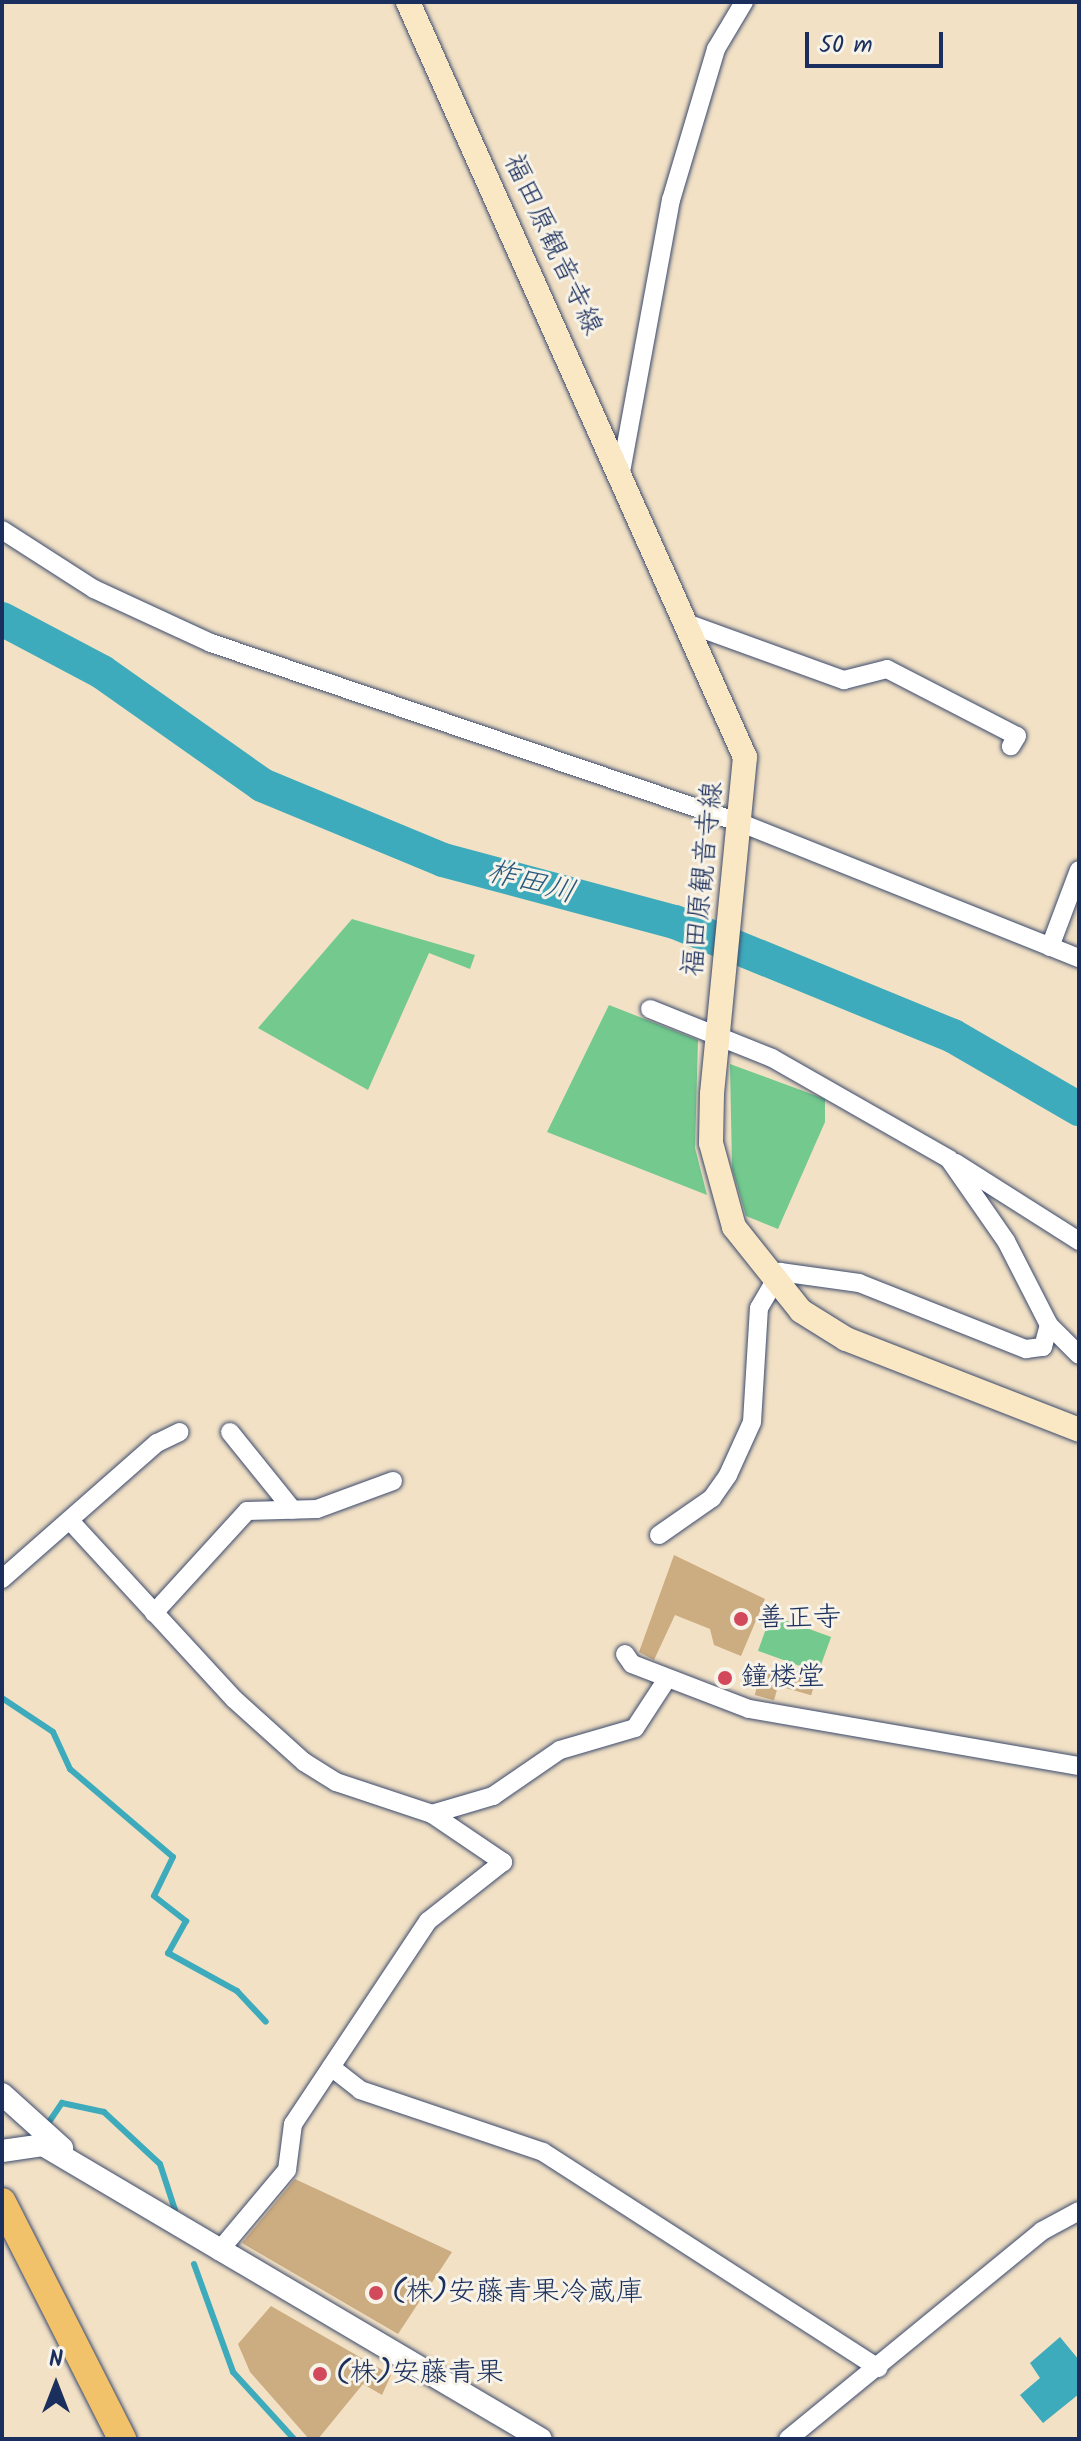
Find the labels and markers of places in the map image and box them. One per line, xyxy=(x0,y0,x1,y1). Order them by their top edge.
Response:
place label: 善正寺 xyxy=(757,1602,841,1636)
marker: 善正寺 xyxy=(732,1610,750,1628)
place label: 鐘楼堂 xyxy=(741,1661,825,1695)
marker: 鐘楼堂 xyxy=(716,1669,734,1687)
place label: (株)安藤青果冷蔵庫 xyxy=(392,2276,644,2310)
marker: (株)安藤青果冷蔵庫 xyxy=(367,2284,385,2302)
place label: (株)安藤青果 xyxy=(336,2357,504,2391)
marker: (株)安藤青果 xyxy=(311,2365,329,2383)

